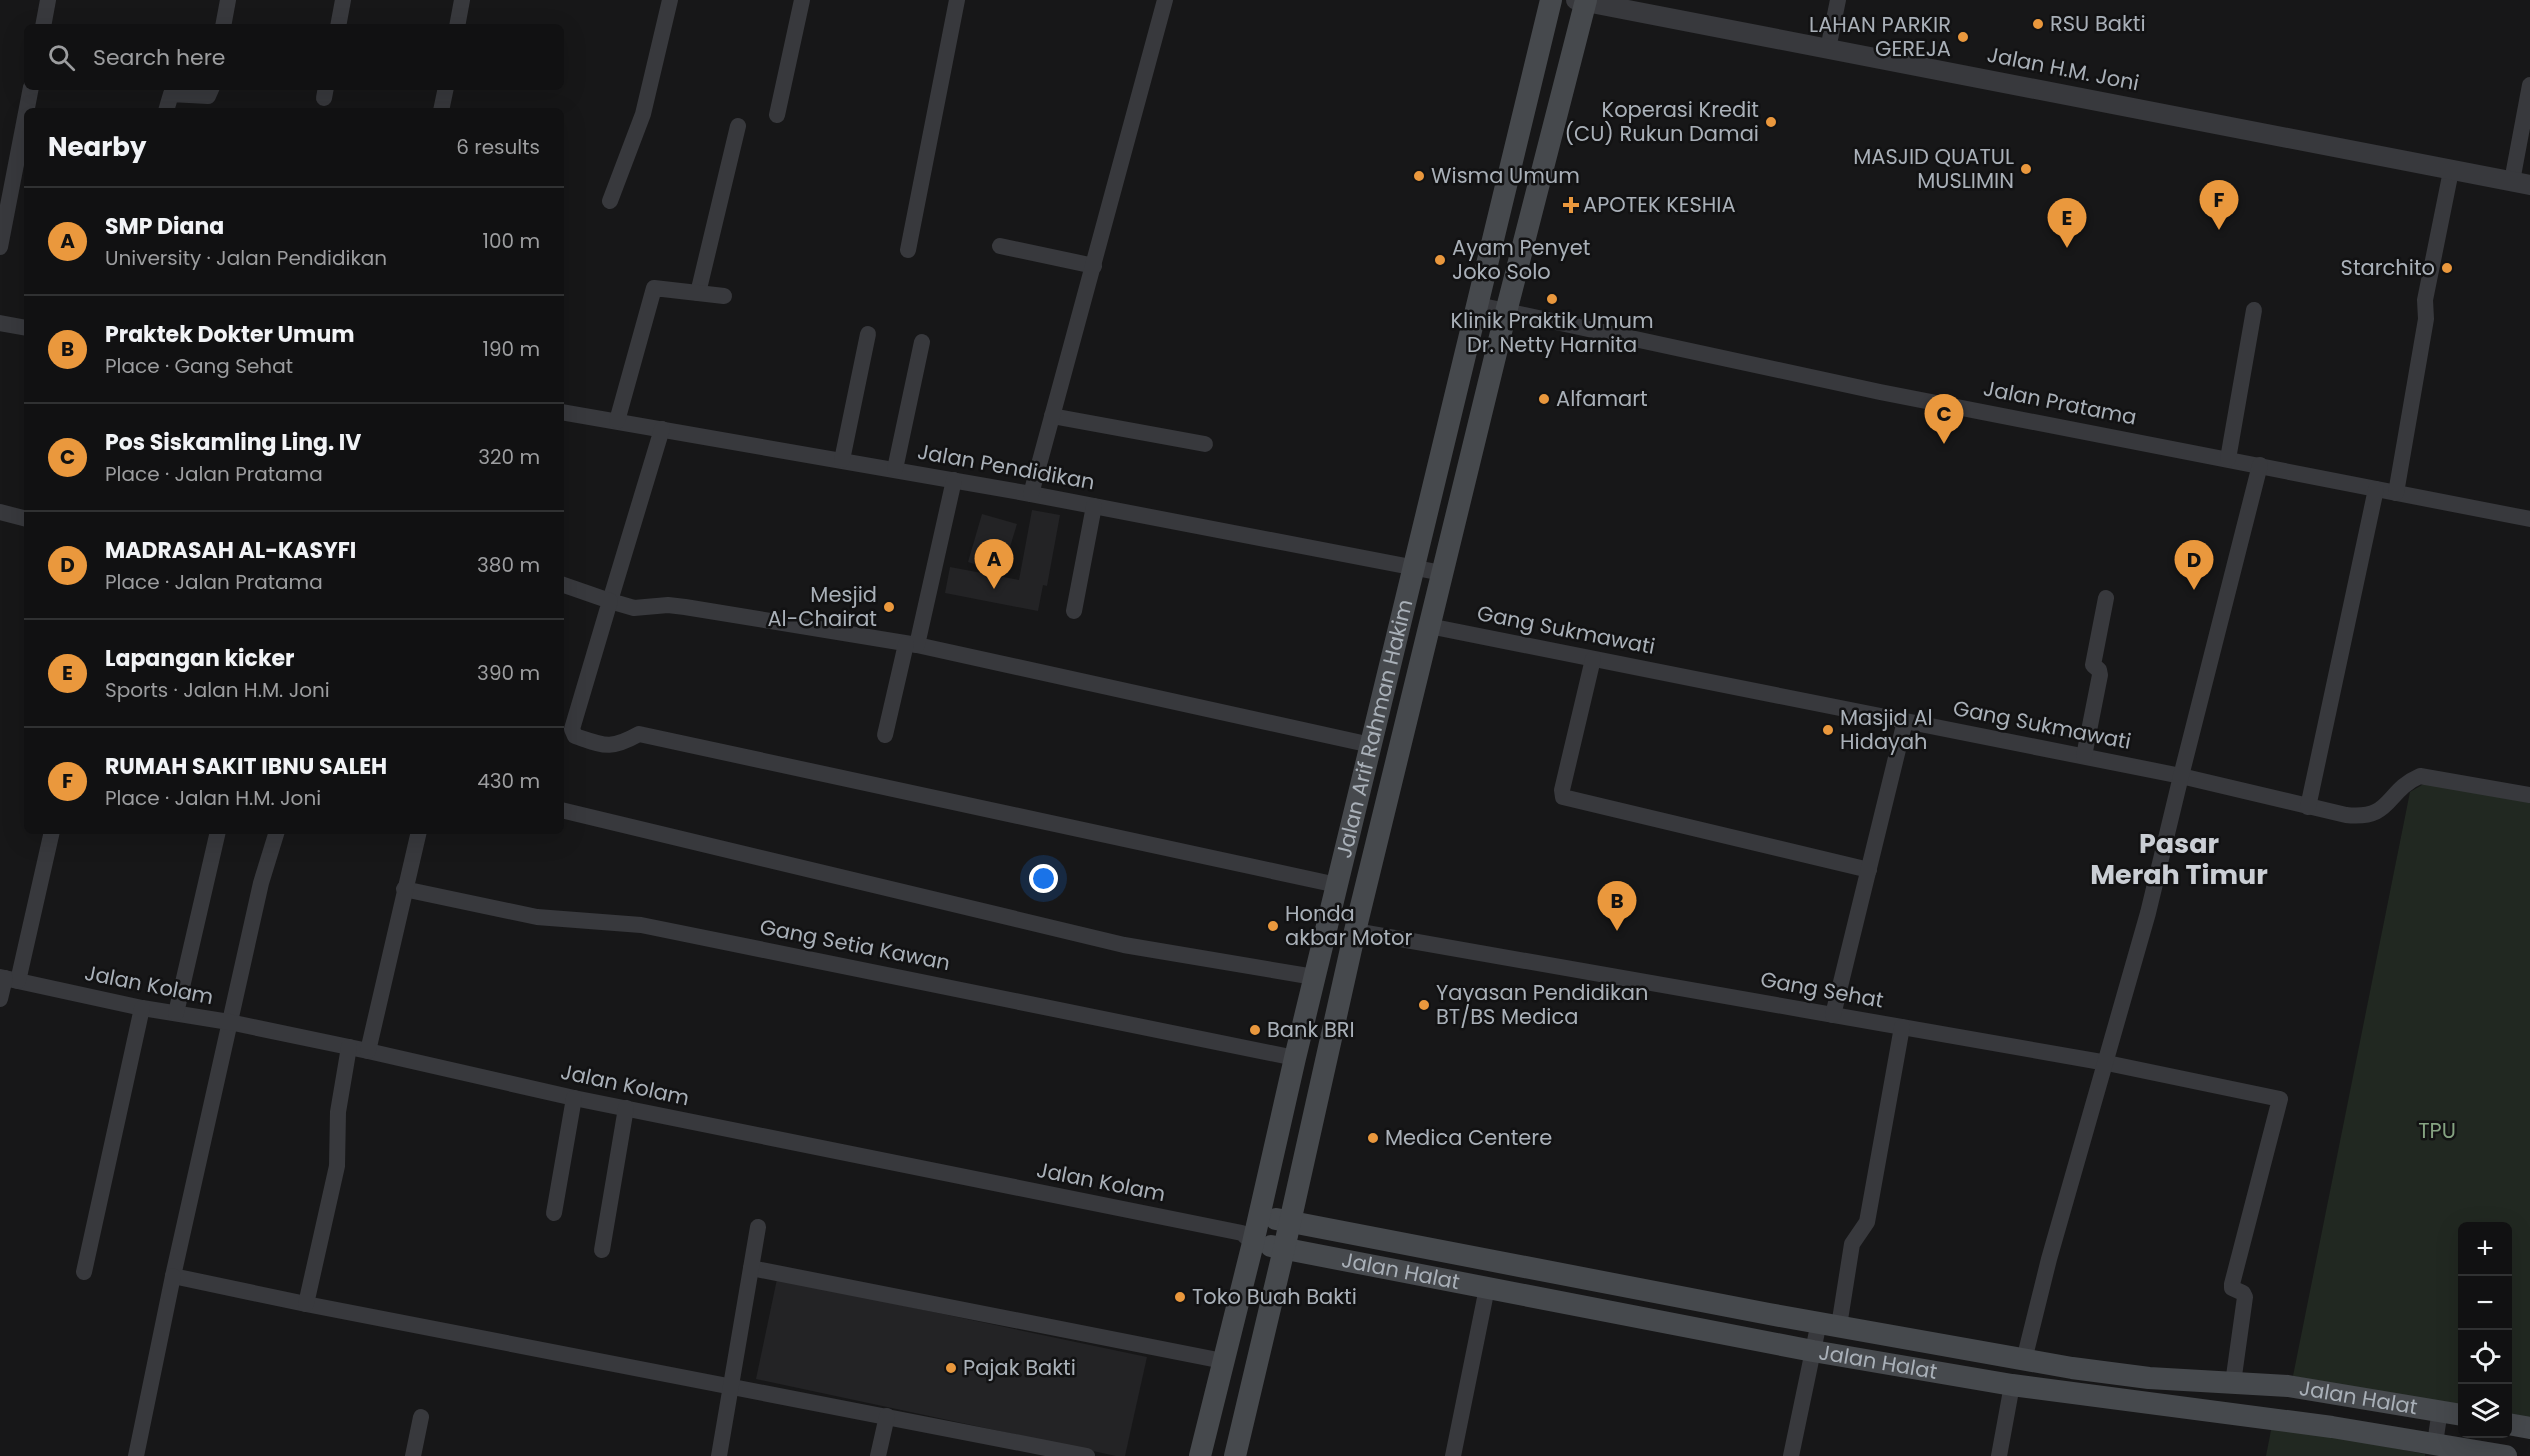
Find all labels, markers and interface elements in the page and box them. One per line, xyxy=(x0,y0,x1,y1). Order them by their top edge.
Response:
place label: RSU Bakti xyxy=(2050,9,2146,38)
place label: LAHAN PARKIR GEREJA xyxy=(1809,10,1951,63)
marker: RSU Bakti xyxy=(2031,17,2045,31)
search box xyxy=(24,24,564,90)
marker: LAHAN PARKIR GEREJA xyxy=(1956,30,1970,44)
street label: Jalan H.M. Joni xyxy=(1985,40,2141,97)
icon: search xyxy=(45,41,78,74)
text: Search here xyxy=(93,42,226,73)
place label: Koperasi Kredit (CU) Rukun Damai xyxy=(1564,95,1759,148)
marker: Koperasi Kredit (CU) Rukun Damai xyxy=(1764,115,1778,129)
text: Nearby xyxy=(48,129,146,165)
text: 6 results xyxy=(456,133,540,161)
place label: MASJID QUATUL MUSLIMIN xyxy=(1853,142,2014,195)
place label: Wisma Umum xyxy=(1431,161,1580,190)
marker: MASJID QUATUL MUSLIMIN xyxy=(2019,162,2033,176)
marker: Wisma Umum xyxy=(1412,169,1426,183)
pin: F xyxy=(2200,180,2238,230)
place label: APOTEK KESHIA xyxy=(1583,190,1736,219)
marker: APOTEK KESHIA xyxy=(1564,198,1578,212)
pin: E xyxy=(2048,198,2086,248)
text: SMP Diana xyxy=(105,211,224,242)
text: A xyxy=(60,227,75,255)
text: 100 m xyxy=(483,227,540,255)
place label: Ayam Penyet Joko Solo xyxy=(1452,233,1591,286)
text: University · Jalan Pendidikan xyxy=(105,244,387,272)
marker: Ayam Penyet Joko Solo xyxy=(1433,253,1447,267)
place label: Starchito xyxy=(2341,253,2435,282)
marker: Starchito xyxy=(2440,261,2454,275)
marker: Klinik Praktik Umum Dr. Netty Harnita xyxy=(1545,292,1559,306)
place label: Klinik Praktik Umum Dr. Netty Harnita xyxy=(1450,306,1654,359)
text: Praktek Dokter Umum xyxy=(105,319,355,350)
text: B xyxy=(61,335,74,363)
text: 190 m xyxy=(483,335,540,363)
text: Place · Gang Sehat xyxy=(105,352,293,380)
street label: Jalan Pratama xyxy=(1981,373,2139,432)
place label: Alfamart xyxy=(1556,384,1648,413)
marker: Alfamart xyxy=(1537,392,1551,406)
pin: C xyxy=(1924,394,1964,444)
text: Pos Siskamling Ling. IV xyxy=(105,427,361,458)
street label: Jalan Pendidikan xyxy=(915,437,1097,496)
text: C xyxy=(60,443,75,471)
text: 320 m xyxy=(478,443,540,471)
text: Place · Jalan Pratama xyxy=(105,460,323,488)
text: MADRASAH AL-KASYFI xyxy=(105,535,356,566)
pin: A xyxy=(974,540,1014,589)
pin: D xyxy=(2174,540,2214,590)
text: D xyxy=(60,551,75,579)
text: 380 m xyxy=(477,551,540,579)
text: Place · Jalan Pratama xyxy=(105,568,323,596)
place label: Mesjid Al-Chairat xyxy=(767,580,877,633)
street label: Jalan Arif Rahman Hakim xyxy=(1329,596,1419,861)
street label: Gang Sukmawati xyxy=(1475,598,1657,661)
marker: Mesjid Al-Chairat xyxy=(882,600,896,614)
text: Lapangan kicker xyxy=(105,643,294,674)
text: E xyxy=(62,659,73,687)
text: 390 m xyxy=(477,659,540,687)
text: Sports · Jalan H.M. Joni xyxy=(105,676,330,704)
street label: Gang Sukmawati xyxy=(1951,693,2133,756)
place label: Masjid Al Hidayah xyxy=(1840,703,1933,756)
marker: Masjid Al Hidayah xyxy=(1821,723,1835,737)
text: RUMAH SAKIT IBNU SALEH xyxy=(105,751,387,782)
text: F xyxy=(62,767,73,795)
text: 430 m xyxy=(477,767,540,795)
text: Place · Jalan H.M. Joni xyxy=(105,784,321,812)
district label: Pasar Merah Timur xyxy=(2090,825,2268,893)
your location xyxy=(1029,864,1058,893)
pin: B xyxy=(1598,882,1636,931)
place label: Honda akbar Motor xyxy=(1285,899,1412,952)
street label: Gang Setia Kawan xyxy=(757,912,953,977)
marker: Honda akbar Motor xyxy=(1266,919,1280,933)
street label: Jalan Kolam xyxy=(82,958,216,1011)
street label: Gang Sehat xyxy=(1758,964,1886,1015)
place label: Yayasan Pendidikan BT/BS Medica xyxy=(1436,978,1648,1031)
marker: Yayasan Pendidikan BT/BS Medica xyxy=(1417,998,1431,1012)
place label: Bank BRI xyxy=(1267,1015,1355,1044)
marker: Bank BRI xyxy=(1248,1023,1262,1037)
street label: Jalan Kolam xyxy=(558,1057,692,1112)
park label: TPU xyxy=(2418,1116,2456,1145)
place label: Medica Centere xyxy=(1385,1123,1552,1152)
marker: Medica Centere xyxy=(1366,1131,1380,1145)
street label: Jalan Kolam xyxy=(1034,1155,1168,1208)
map controls xyxy=(2458,1222,2512,1438)
button: + xyxy=(2458,1222,2512,1276)
street label: Jalan Halat xyxy=(1339,1245,1462,1296)
button: − xyxy=(2458,1276,2512,1330)
place label: Toko Buah Bakti xyxy=(1192,1282,1357,1311)
marker: Toko Buah Bakti xyxy=(1173,1290,1187,1304)
button: locate xyxy=(2458,1330,2512,1384)
street label: Jalan Halat xyxy=(1817,1337,1939,1386)
place label: Pajak Bakti xyxy=(963,1353,1076,1382)
marker: Pajak Bakti xyxy=(944,1361,958,1375)
street label: Jalan Halat xyxy=(2297,1373,2420,1421)
button: layers xyxy=(2458,1384,2512,1438)

